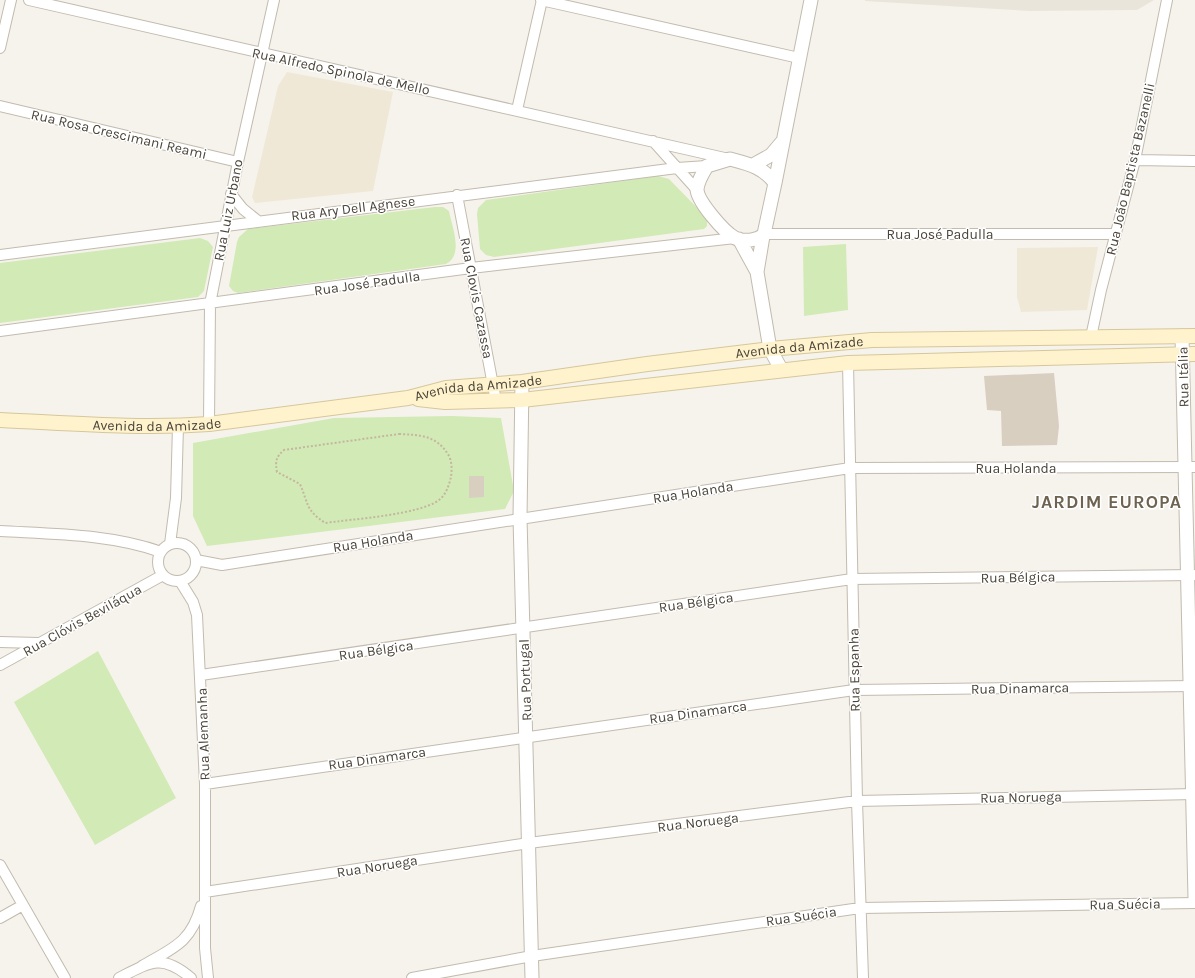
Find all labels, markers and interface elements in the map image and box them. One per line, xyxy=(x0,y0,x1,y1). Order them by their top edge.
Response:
street label: Rua Alfredo Spinola de Mello xyxy=(250,44,431,99)
street label: Rua João Baptista Bazanelli xyxy=(1102,81,1159,257)
street label: Rua Rosa Crescimani Reami xyxy=(29,106,208,163)
street label: Rua Luiz Urbano xyxy=(210,158,247,263)
street label: Rua Ary Dell Agnese xyxy=(290,192,416,225)
street label: Rua José Padulla xyxy=(886,226,994,243)
street label: Rua Clovis Cazassa xyxy=(456,236,497,360)
street label: Rua José Padulla xyxy=(313,268,421,299)
street label: Avenida da Amizade xyxy=(734,333,864,362)
street label: Rua Itália xyxy=(1174,346,1193,408)
street label: Avenida da Amizade xyxy=(413,371,543,405)
street label: Avenida da Amizade xyxy=(92,414,222,435)
street label: Rua Holanda xyxy=(975,460,1057,477)
street label: Rua Holanda xyxy=(652,478,734,507)
district label: JARDIM EUROPA xyxy=(1032,491,1182,513)
street label: Rua Holanda xyxy=(332,527,414,556)
street label: Rua Bélgica xyxy=(980,568,1056,587)
street label: Rua Clóvis Beviláqua xyxy=(20,581,145,660)
street label: Rua Bélgica xyxy=(658,589,734,616)
street label: Rua Espanha xyxy=(845,628,864,712)
street label: Rua Bélgica xyxy=(338,637,414,664)
street label: Rua Portugal xyxy=(516,639,535,721)
street label: Rua Dinamarca xyxy=(971,679,1069,698)
street label: Rua Alemanha xyxy=(193,687,214,781)
street label: Rua Dinamarca xyxy=(648,697,748,728)
street label: Rua Dinamarca xyxy=(327,743,427,774)
street label: Rua Noruega xyxy=(980,788,1062,807)
street label: Rua Noruega xyxy=(657,809,740,836)
street label: Rua Noruega xyxy=(335,852,419,881)
street label: Rua Suécia xyxy=(1089,895,1161,914)
street label: Rua Suécia xyxy=(765,903,838,930)

